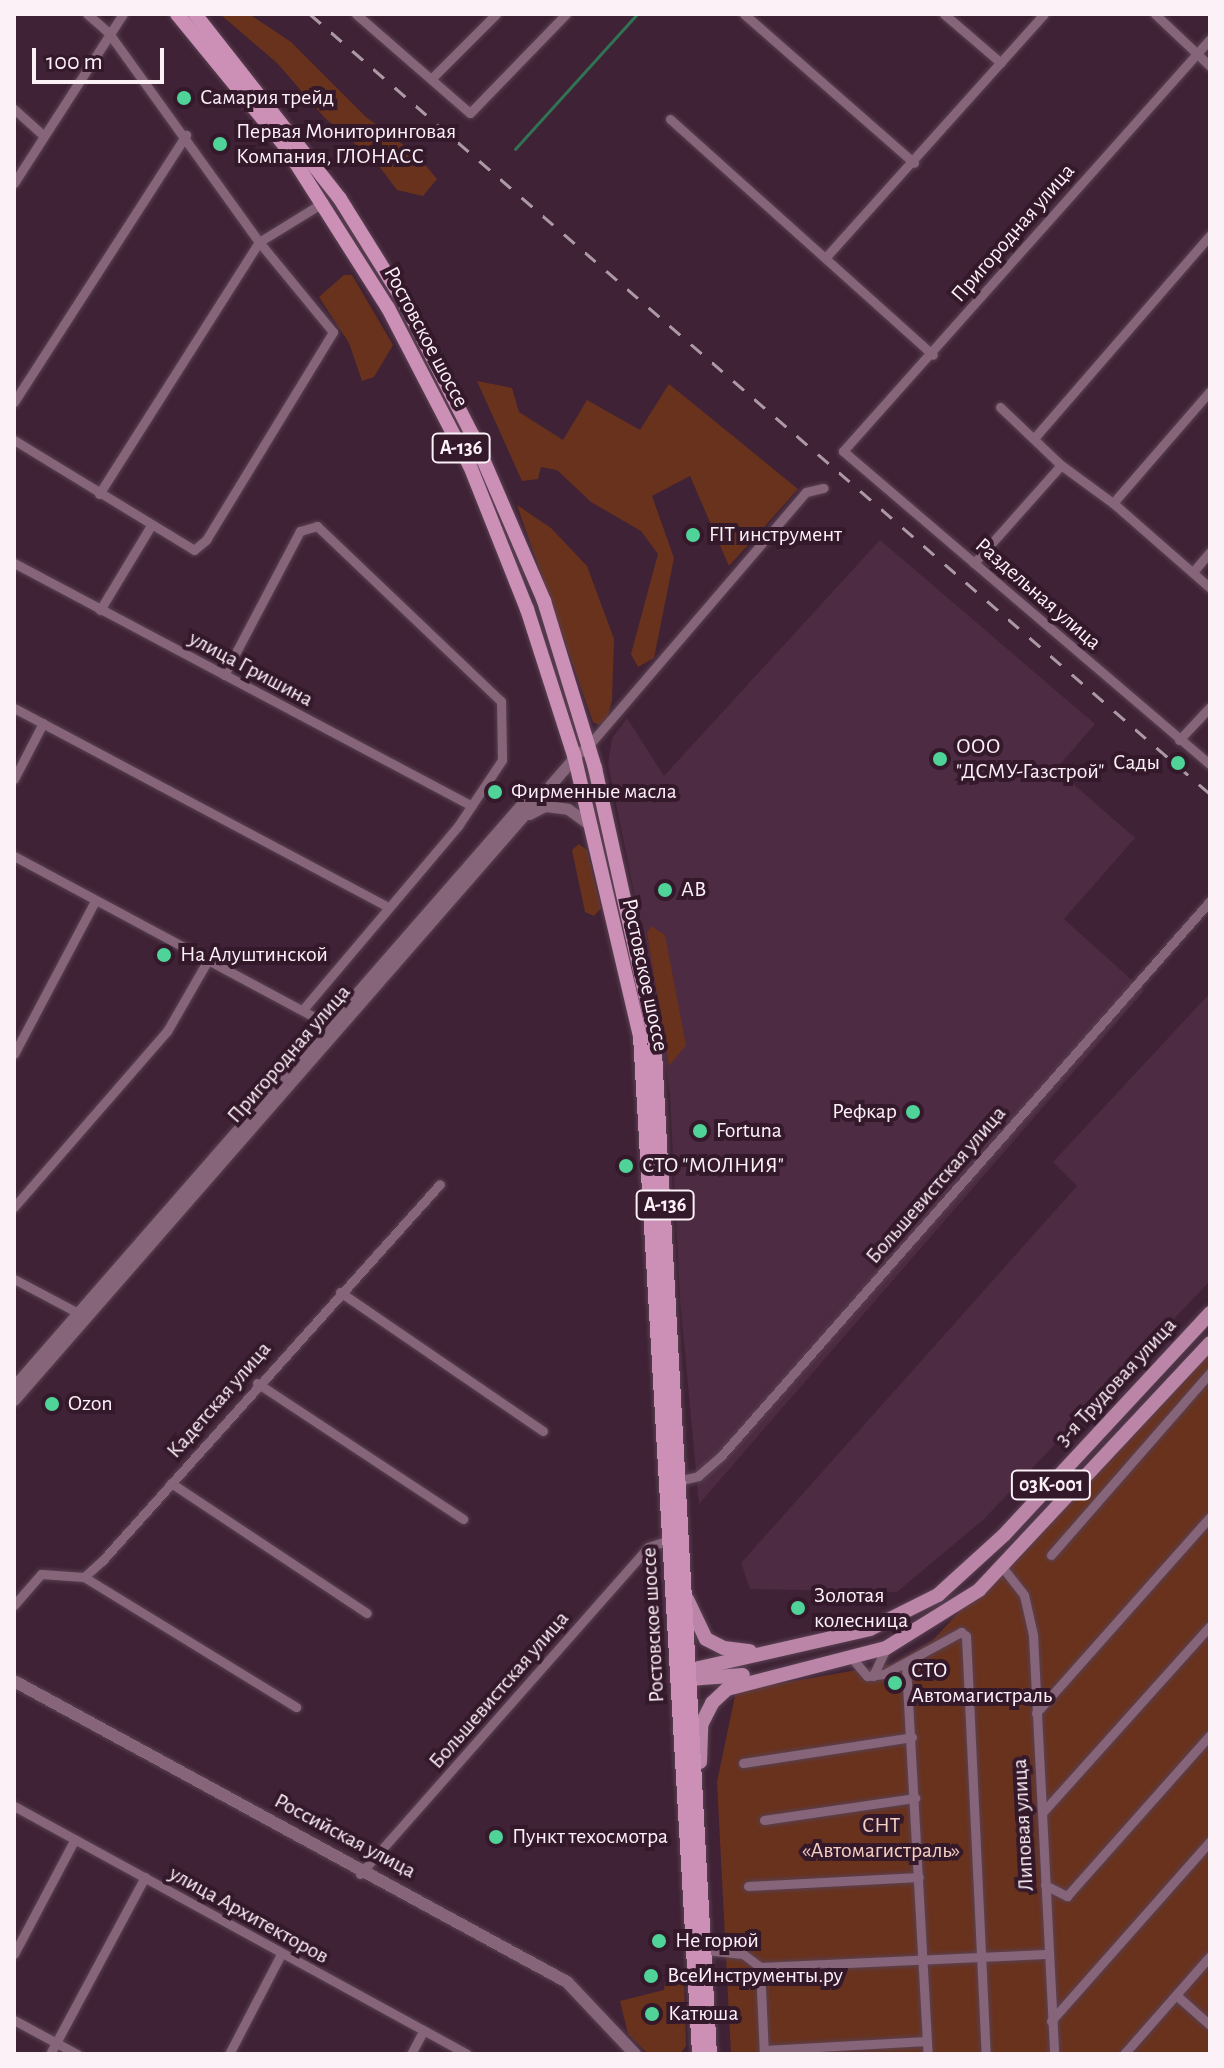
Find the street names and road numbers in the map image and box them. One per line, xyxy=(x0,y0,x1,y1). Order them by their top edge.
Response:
street label: Пригородная улица xyxy=(946,158,1080,308)
street label: Ростовское шоссе xyxy=(378,262,474,412)
road number: А-136 xyxy=(431,432,491,464)
street label: Раздельная улица xyxy=(970,532,1106,656)
street label: улица Гришина xyxy=(184,625,318,713)
street label: Ростовское шоссе xyxy=(616,896,674,1054)
street label: Пригородная улица xyxy=(222,979,356,1129)
street label: Большевистская улица xyxy=(860,1101,1012,1269)
road number: А-136 xyxy=(635,1189,695,1221)
street label: 3-я Трудовая улица xyxy=(1050,1312,1182,1452)
street label: Кадетская улица xyxy=(161,1336,277,1464)
road number: 03К-001 xyxy=(1009,1469,1093,1501)
street label: Ростовское шоссе xyxy=(636,1547,670,1703)
street label: Большевистская улица xyxy=(423,1606,575,1774)
street label: Липовая улица xyxy=(1006,1758,1040,1892)
street label: Российская улица xyxy=(270,1788,420,1884)
street label: улица Архитекторов xyxy=(165,1860,333,1970)

